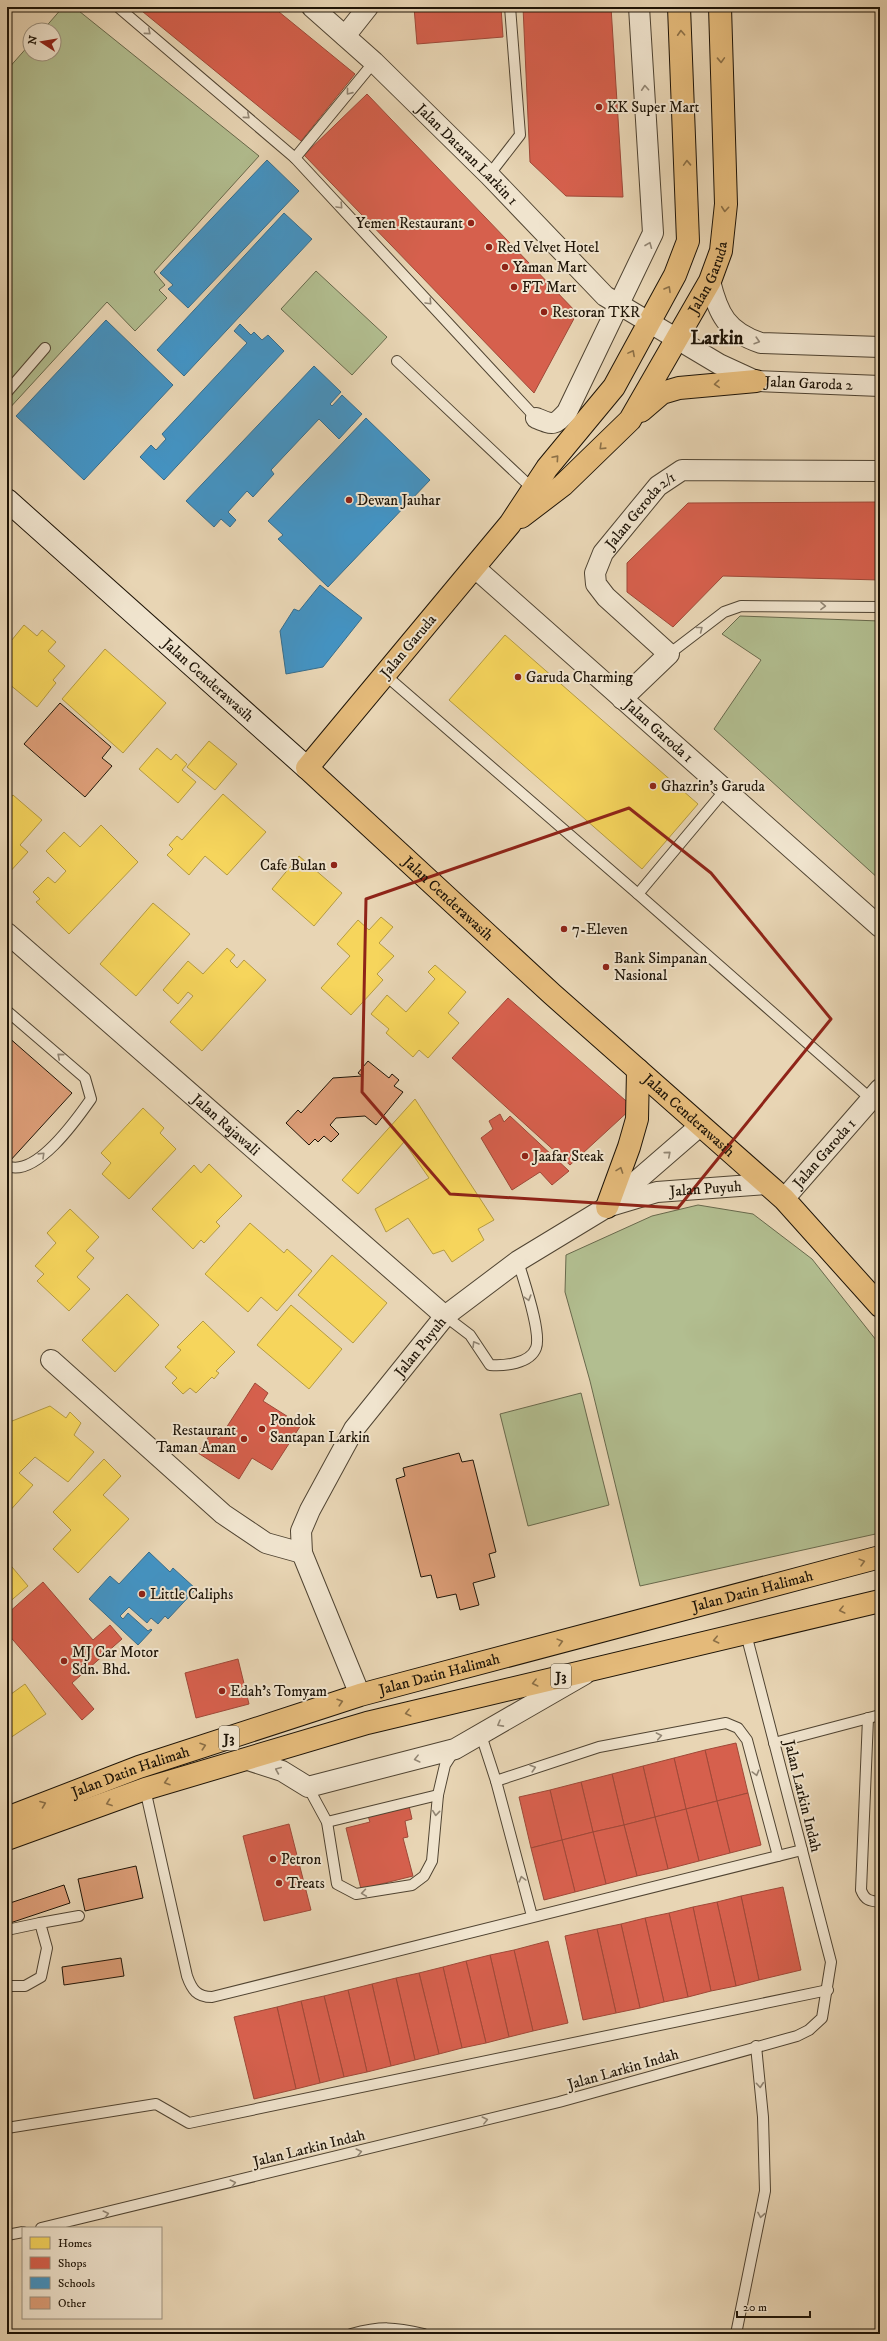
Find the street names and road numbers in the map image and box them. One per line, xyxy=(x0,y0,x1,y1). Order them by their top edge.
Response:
street label: Jalan Dataran Larkin 1 xyxy=(410,98,522,209)
street label: Jalan Garuda xyxy=(683,240,732,319)
street label: Jalan Garoda 2 xyxy=(762,372,854,395)
street label: Jalan Geroda 2/1 xyxy=(600,468,679,555)
street label: Jalan Garuda xyxy=(375,610,441,684)
street label: Jalan Cenderawasih xyxy=(157,633,258,726)
street label: Jalan Garoda 1 xyxy=(618,694,697,767)
street label: Jalan Cenderawasih xyxy=(397,851,497,945)
street label: Jalan Cenderawasih xyxy=(637,1069,739,1161)
street label: Jalan Rajawali xyxy=(186,1089,264,1160)
street label: Jalan Garoda 1 xyxy=(788,1115,860,1194)
street label: Jalan Puyuh xyxy=(667,1177,743,1201)
street label: Jalan Puyuh xyxy=(389,1313,451,1383)
street label: Jalan Datin Halimah xyxy=(688,1566,815,1617)
street label: Jalan Datin Halimah xyxy=(375,1649,502,1700)
road number: J3 xyxy=(551,1664,571,1688)
road number: J3 xyxy=(219,1726,239,1750)
street label: Jalan Larkin Indah xyxy=(779,1736,826,1854)
street label: Jalan Datin Halimah xyxy=(67,1742,192,1803)
street label: Jalan Larkin Indah xyxy=(563,2045,681,2095)
street label: Jalan Larkin Indah xyxy=(249,2125,367,2172)

